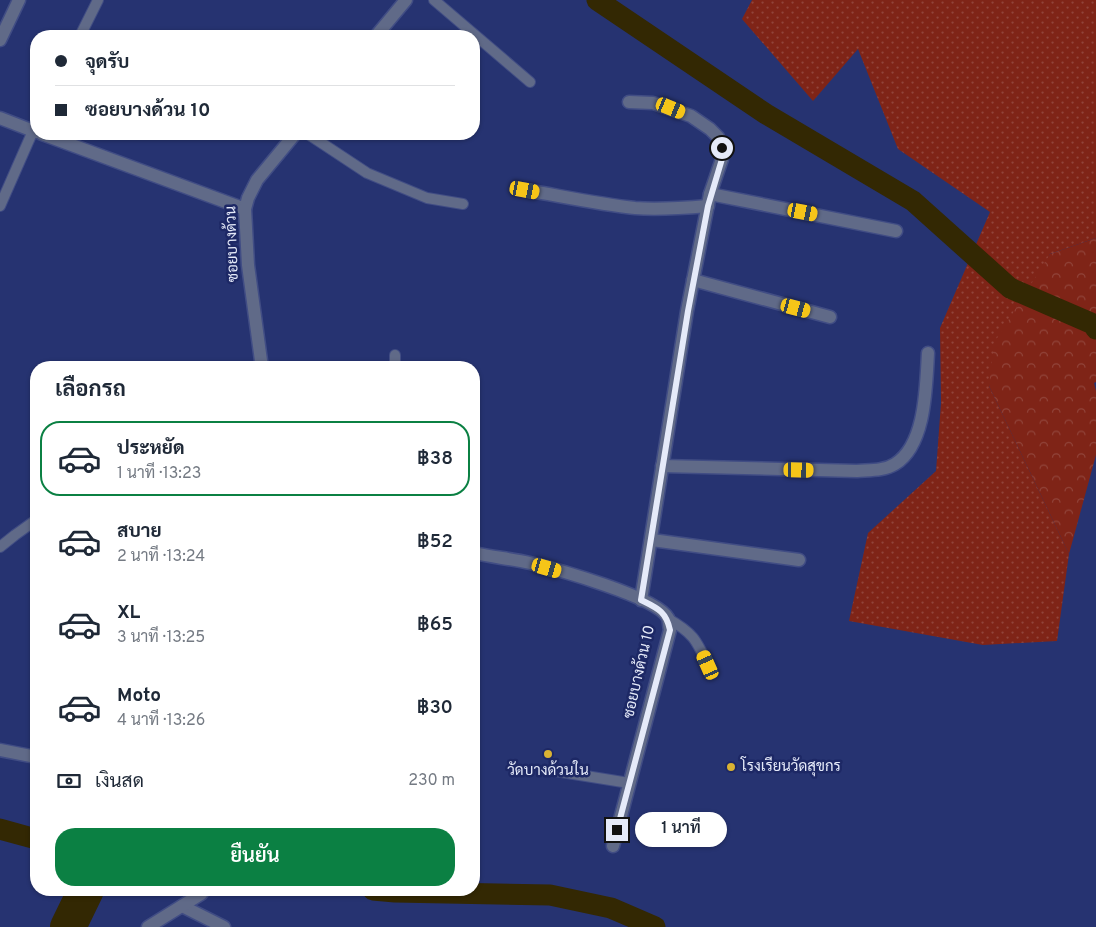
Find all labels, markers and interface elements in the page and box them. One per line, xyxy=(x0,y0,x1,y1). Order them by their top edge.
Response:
text: จุดรับ xyxy=(85,51,129,75)
car xyxy=(654,95,687,121)
text: ซอยบางด้วน 10 xyxy=(85,99,211,123)
route start xyxy=(711,137,733,159)
car xyxy=(508,180,541,200)
car xyxy=(786,202,819,222)
street label: ซอยบางด้วน xyxy=(220,205,244,283)
car xyxy=(779,297,812,319)
text: เลือกรถ xyxy=(55,377,126,404)
icon: car xyxy=(57,436,102,481)
text: ประหยัด xyxy=(117,437,185,461)
text: ฿38 xyxy=(417,447,453,471)
car xyxy=(783,462,814,478)
text: 1 นาที · 13:23 xyxy=(117,464,201,484)
icon: car xyxy=(57,519,102,564)
text: สบาย xyxy=(117,520,162,544)
text: ฿52 xyxy=(417,530,453,554)
text: 2 นาที · 13:24 xyxy=(117,547,205,567)
car xyxy=(530,557,563,579)
text: XL xyxy=(117,601,140,625)
icon: car xyxy=(57,602,102,647)
text: ฿65 xyxy=(417,613,453,637)
street label: ซอยบางด้วน 10 xyxy=(618,623,660,721)
text: 3 นาที · 13:25 xyxy=(117,628,205,648)
car xyxy=(695,648,720,682)
text: Moto xyxy=(117,684,161,708)
icon: car xyxy=(57,685,102,730)
text: ฿30 xyxy=(417,696,453,720)
text: 4 นาที · 13:26 xyxy=(117,711,205,731)
marker: วัดบางด้วนใน xyxy=(542,748,554,760)
place label: โรงเรียนวัดสุขกร xyxy=(740,756,841,777)
place label: วัดบางด้วนใน xyxy=(507,760,589,781)
marker: โรงเรียนวัดสุขกร xyxy=(725,761,737,773)
icon: cash xyxy=(55,767,83,795)
text: เงินสด xyxy=(95,770,144,794)
text: 230 m xyxy=(408,771,455,791)
callout: 1 นาที xyxy=(634,812,727,848)
route end xyxy=(606,819,628,841)
text: 1 นาที xyxy=(661,819,701,839)
button: ยืนยัน xyxy=(55,828,455,886)

